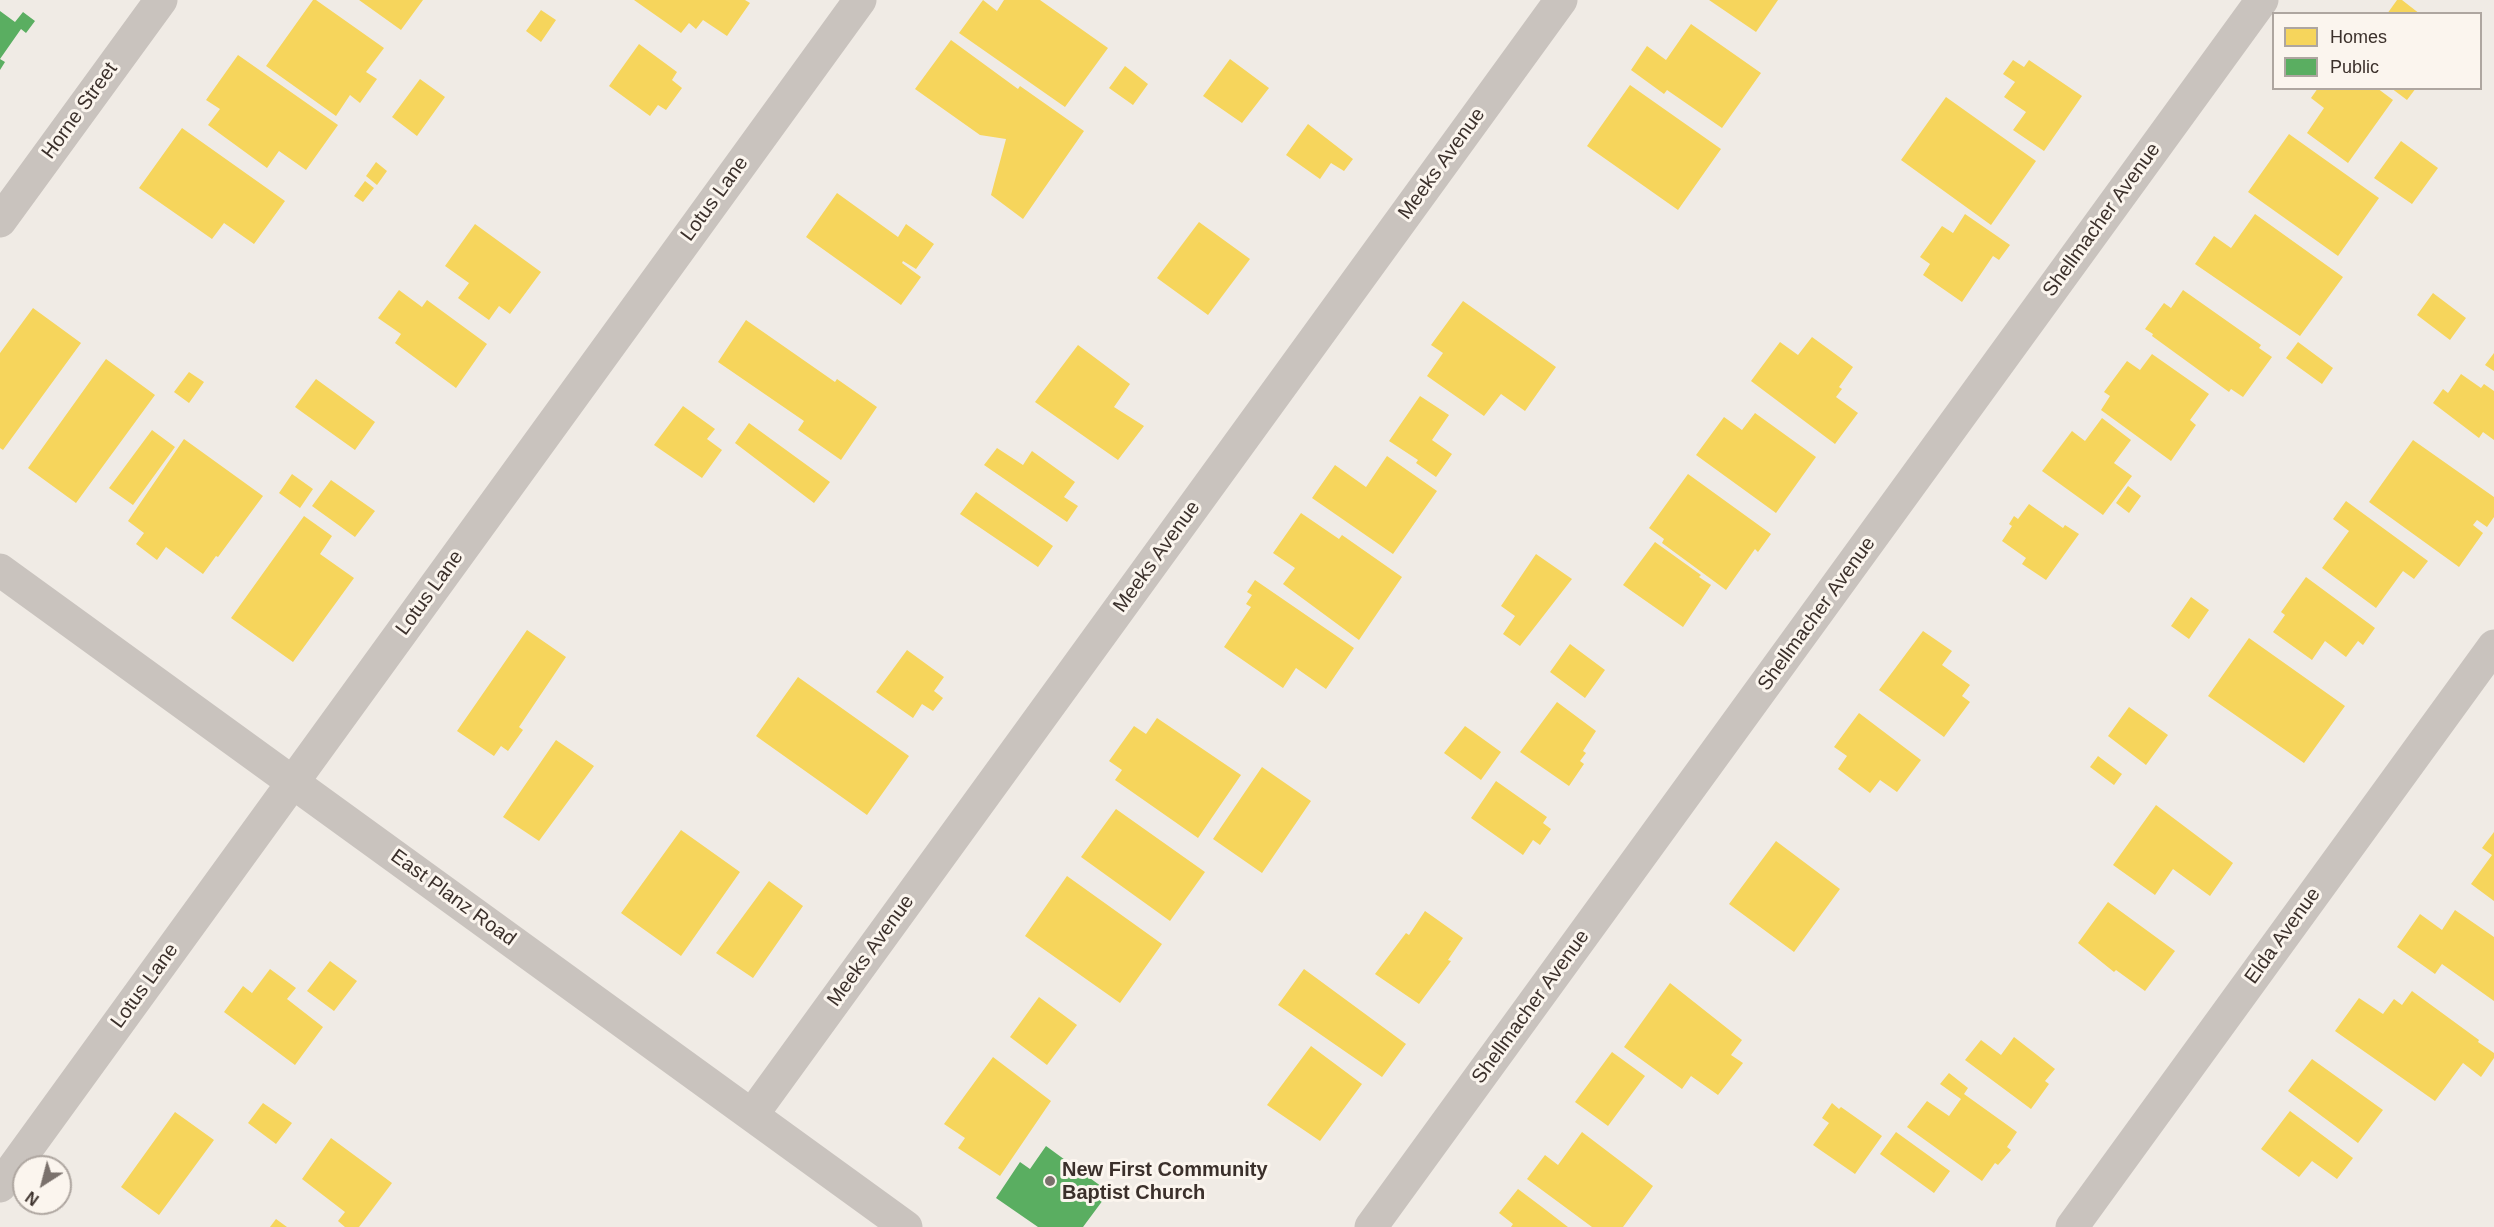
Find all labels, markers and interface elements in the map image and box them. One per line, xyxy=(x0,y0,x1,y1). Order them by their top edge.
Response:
legend xyxy=(2272,12,2482,90)
text: Homes xyxy=(2330,27,2387,47)
text: Public xyxy=(2330,57,2379,77)
street label: Horne Street xyxy=(37,58,123,164)
street label: Meeks Avenue xyxy=(1394,104,1490,224)
street label: Shellmacher Avenue xyxy=(2038,138,2166,302)
street label: Lotus Lane xyxy=(676,152,754,246)
street label: Meeks Avenue xyxy=(1109,497,1205,617)
street label: Shellmacher Avenue xyxy=(1753,532,1881,696)
street label: Lotus Lane xyxy=(391,546,469,640)
street label: East Planz Road xyxy=(386,845,520,951)
street label: Elda Avenue xyxy=(2240,883,2326,989)
street label: Meeks Avenue xyxy=(823,891,919,1011)
street label: Shellmacher Avenue xyxy=(1467,925,1595,1089)
street label: Lotus Lane xyxy=(106,939,184,1033)
north arrow xyxy=(12,1155,72,1215)
place label: New First Community Baptist Church xyxy=(1062,1158,1268,1205)
marker: New First Community Baptist Church xyxy=(1043,1174,1057,1188)
text: N xyxy=(23,1188,42,1209)

